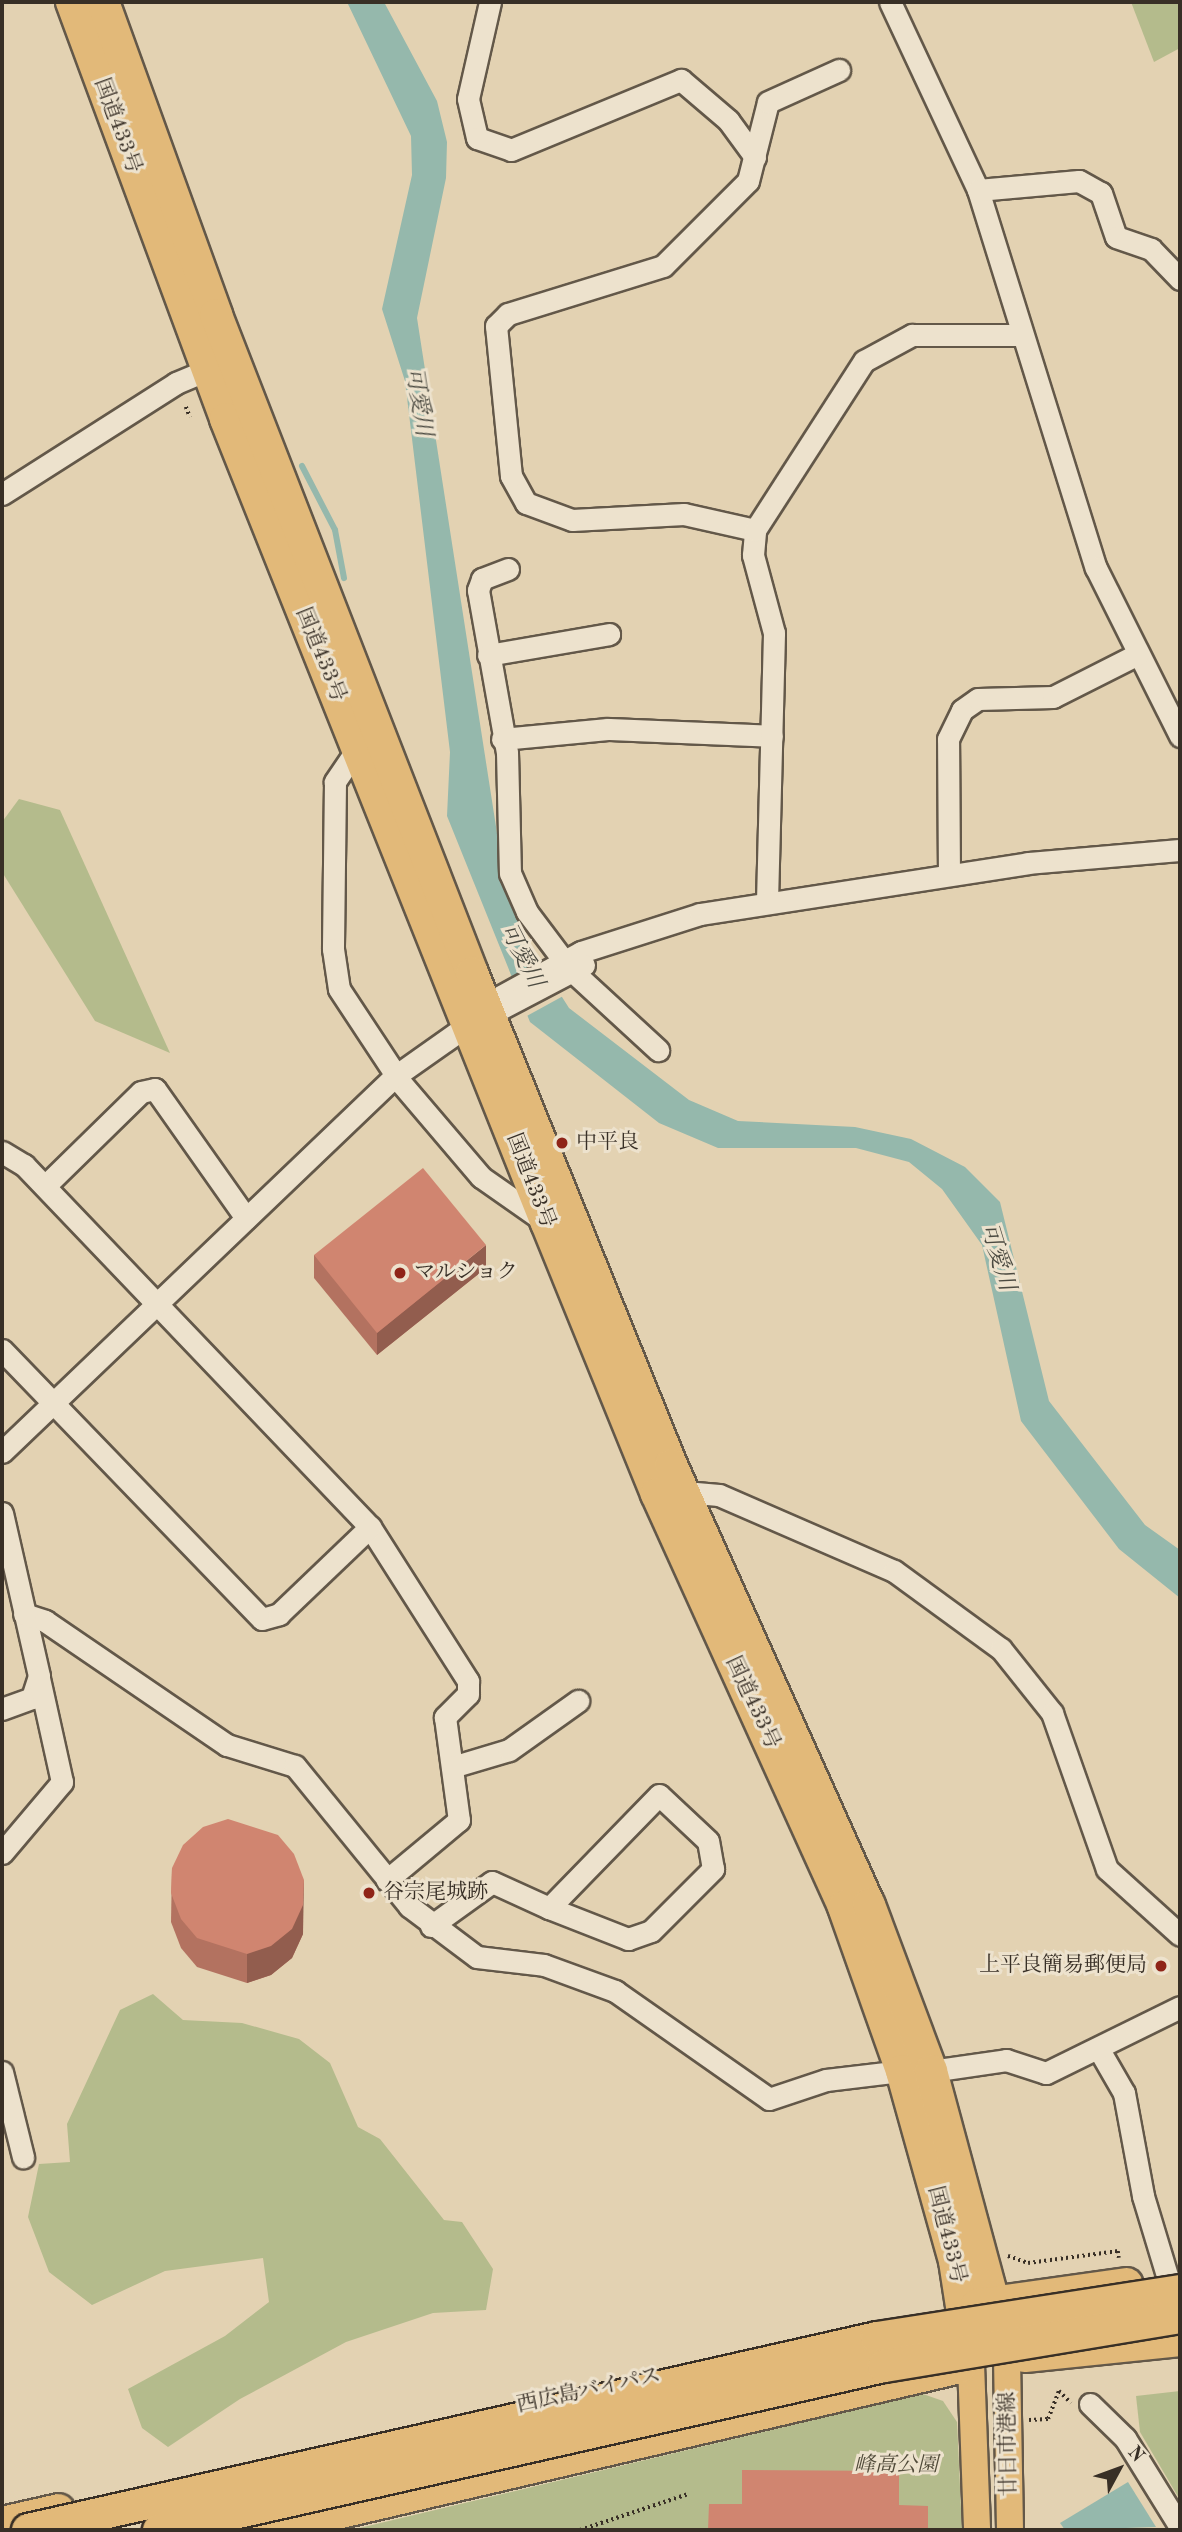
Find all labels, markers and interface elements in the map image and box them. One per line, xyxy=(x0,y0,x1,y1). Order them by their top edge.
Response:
street label: 国道433号 xyxy=(88,75,146,177)
water label: 可愛川 xyxy=(399,366,437,438)
street label: 国道433号 xyxy=(290,604,350,706)
water label: 可愛川 xyxy=(493,919,549,993)
street label: 国道433号 xyxy=(500,1130,560,1232)
place label: 中平良 xyxy=(576,1130,639,1156)
marker: 中平良 xyxy=(554,1135,570,1151)
water label: 可愛川 xyxy=(974,1220,1020,1294)
place label: マルショク xyxy=(414,1260,519,1286)
marker: マルショク xyxy=(392,1265,408,1281)
street label: 国道433号 xyxy=(720,1653,784,1753)
place label: 谷宗尾城跡 xyxy=(383,1880,488,1906)
marker: 谷宗尾城跡 xyxy=(361,1885,377,1901)
place label: 上平良簡易郵便局 xyxy=(979,1953,1147,1979)
marker: 上平良簡易郵便局 xyxy=(1153,1958,1169,1974)
street label: 国道433号 xyxy=(922,2184,970,2286)
street label: 西広島バイパス xyxy=(514,2363,664,2419)
street label: 廿日市港線 xyxy=(995,2391,1023,2497)
north arrow xyxy=(1084,2434,1154,2504)
text: N xyxy=(1123,2443,1147,2467)
park label: 峰高公園 xyxy=(854,2453,938,2479)

